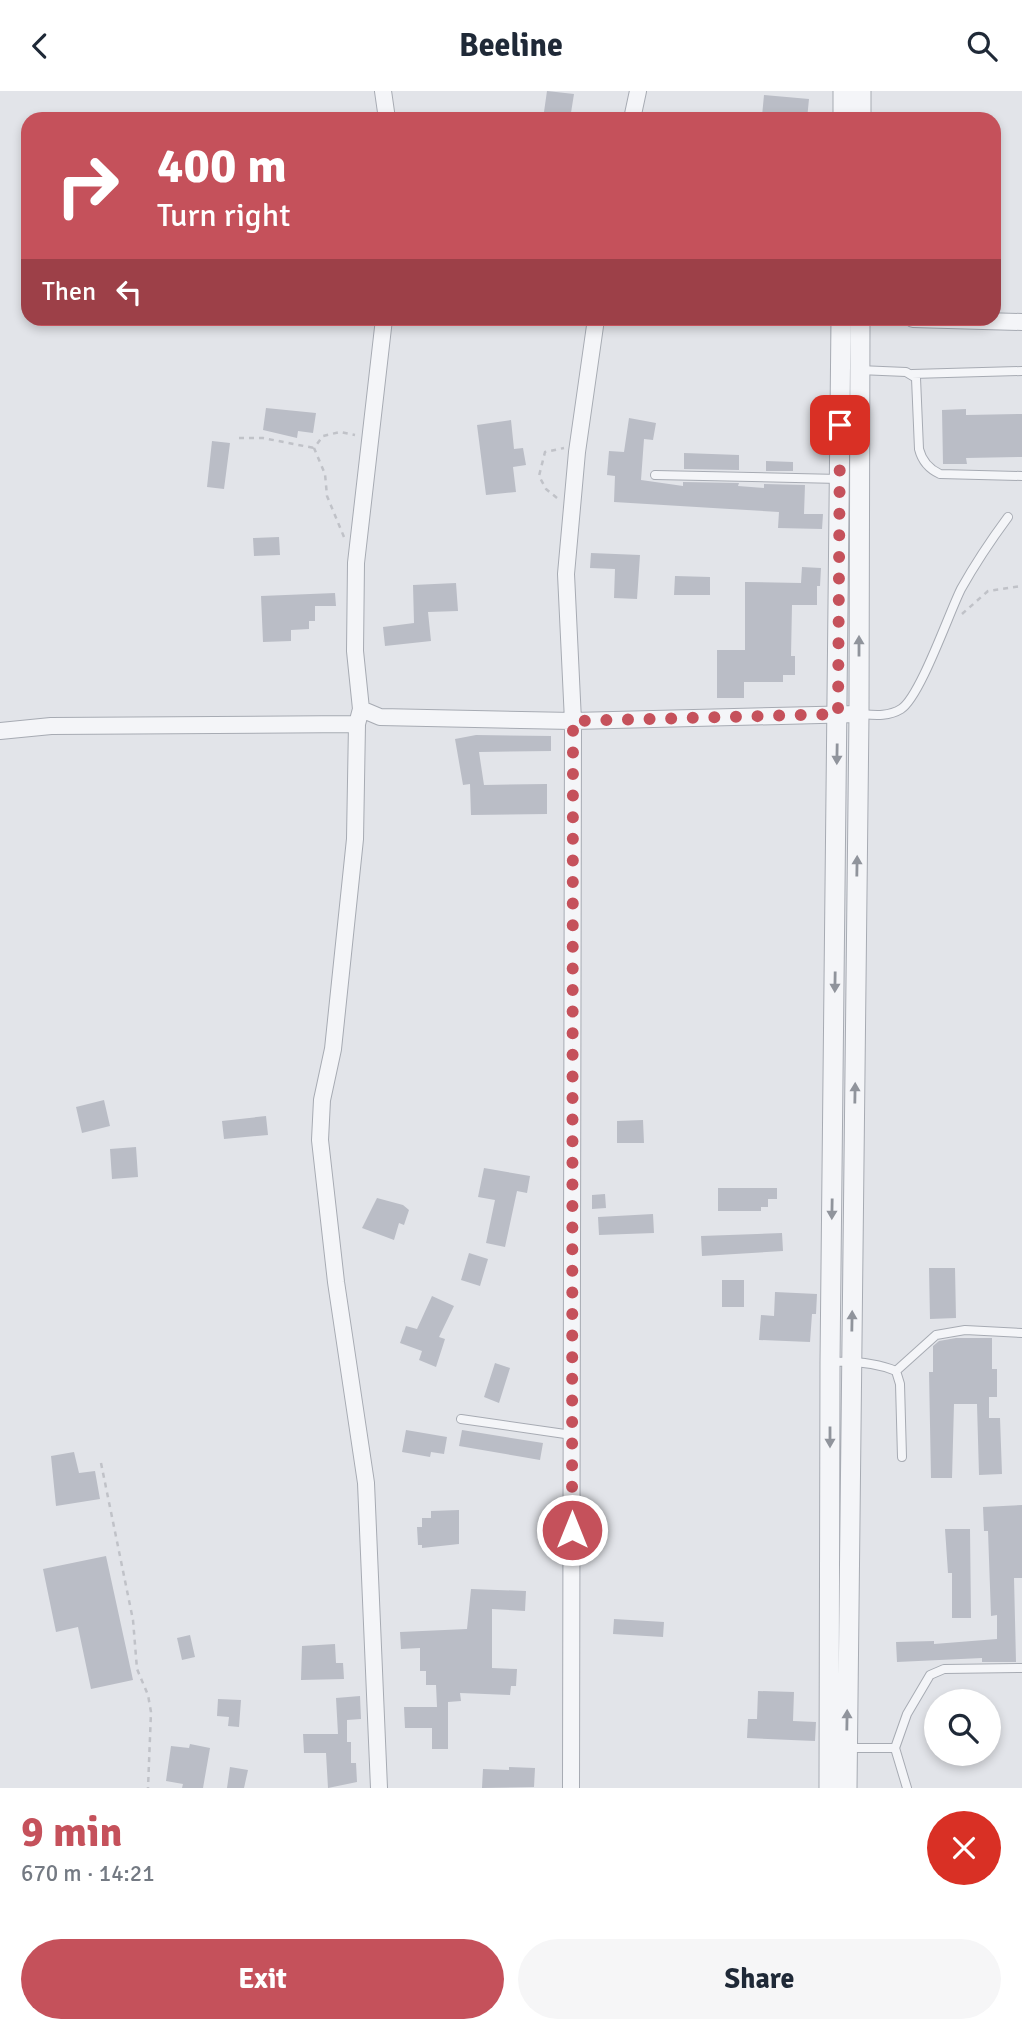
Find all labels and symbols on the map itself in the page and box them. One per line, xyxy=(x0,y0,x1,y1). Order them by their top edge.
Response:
pin xyxy=(810,395,870,455)
one-way arrow xyxy=(853,635,865,657)
one-way arrow xyxy=(831,743,843,765)
one-way arrow xyxy=(851,855,863,877)
one-way arrow xyxy=(829,971,840,993)
one-way arrow xyxy=(849,1082,861,1104)
one-way arrow xyxy=(826,1198,838,1220)
one-way arrow xyxy=(846,1310,858,1332)
one-way arrow xyxy=(824,1426,836,1448)
position arrow xyxy=(535,1493,609,1567)
one-way arrow xyxy=(842,1709,853,1731)

